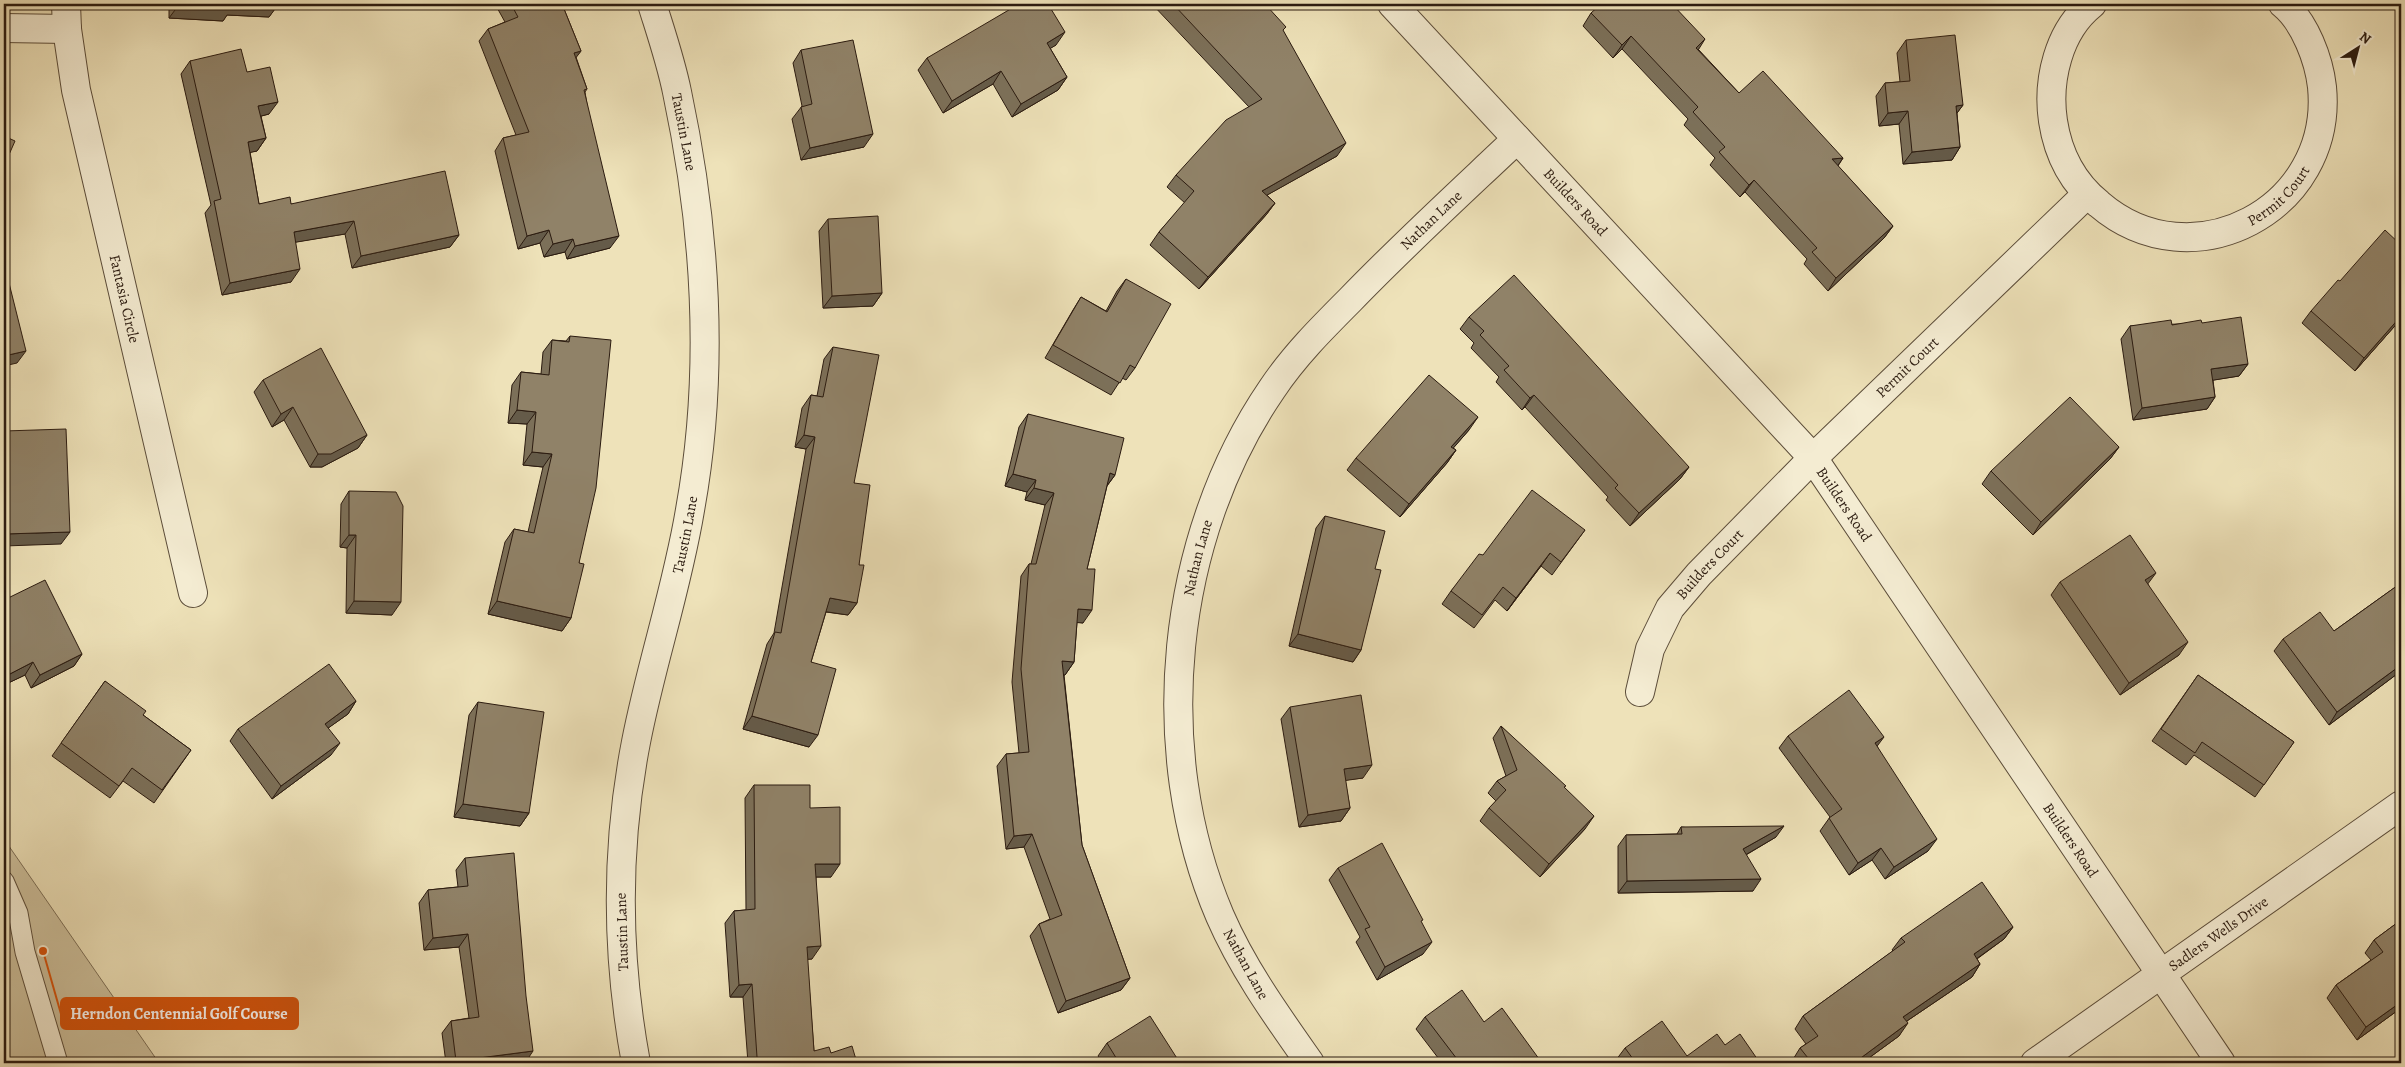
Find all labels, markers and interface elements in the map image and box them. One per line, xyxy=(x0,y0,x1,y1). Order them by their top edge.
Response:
north arrow xyxy=(2332,22,2382,72)
text: N xyxy=(2356,27,2375,49)
street label: Taustin Lane xyxy=(667,92,701,173)
street label: Permit Court xyxy=(2244,162,2314,231)
street label: Builders Road xyxy=(1539,164,1613,241)
street label: Nathan Lane xyxy=(1396,186,1467,254)
street label: Fantasia Circle xyxy=(105,253,145,345)
street label: Permit Court xyxy=(1871,332,1943,402)
street label: Builders Road xyxy=(1812,463,1877,546)
street label: Taustin Lane xyxy=(667,494,702,575)
street label: Nathan Lane xyxy=(1178,517,1217,598)
street label: Builders Court xyxy=(1672,524,1748,604)
street label: Builders Road xyxy=(2038,799,2103,882)
street label: Taustin Lane xyxy=(611,892,633,972)
street label: Sadlers Wells Drive xyxy=(2164,892,2272,976)
street label: Nathan Lane xyxy=(1218,925,1274,1003)
callout: Herndon Centennial Golf Course xyxy=(61,998,298,1029)
text: Herndon Centennial Golf Course xyxy=(70,1003,288,1025)

